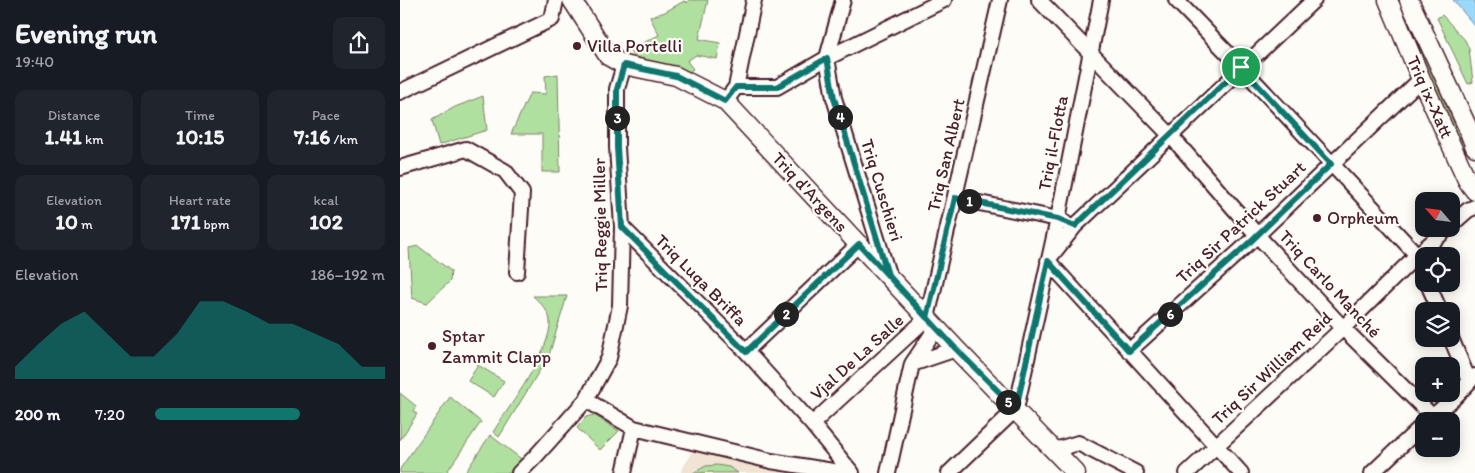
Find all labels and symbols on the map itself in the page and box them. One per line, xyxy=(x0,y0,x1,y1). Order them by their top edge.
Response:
place label: Villa Portelli xyxy=(587,35,682,57)
marker: Villa Portelli xyxy=(571,40,583,52)
pin xyxy=(1220,46,1262,88)
street label: Triq ix-Xatt xyxy=(1402,52,1458,142)
street label: Triq il-Flotta xyxy=(1033,93,1073,192)
street label: Triq San Albert xyxy=(922,96,970,214)
pin: 4 xyxy=(828,104,852,130)
pin: 3 xyxy=(604,106,630,130)
street label: Triq Cuschieri xyxy=(856,136,908,244)
street label: Triq d'Argens xyxy=(767,147,853,237)
street label: Triq Sir Patrick Stuart xyxy=(1172,156,1311,288)
street label: Triq Reggie Miller xyxy=(588,157,612,292)
pin: 1 xyxy=(956,188,982,214)
north arrow xyxy=(1415,192,1460,238)
place label: Orpheum xyxy=(1327,207,1399,229)
marker: Orpheum xyxy=(1311,212,1323,224)
street label: Triq Carlo Manché xyxy=(1274,226,1386,342)
street label: Triq Luqa Briffa xyxy=(651,230,752,331)
pin: 2 xyxy=(774,302,798,326)
pin: 6 xyxy=(1158,302,1182,326)
street label: Triq Sir William Reid xyxy=(1207,307,1337,429)
street label: Vjal De La Salle xyxy=(806,309,908,405)
place label: Sptar Zammit Clapp xyxy=(442,325,551,368)
marker: Sptar Zammit Clapp xyxy=(426,340,438,352)
pin: 5 xyxy=(996,390,1020,414)

